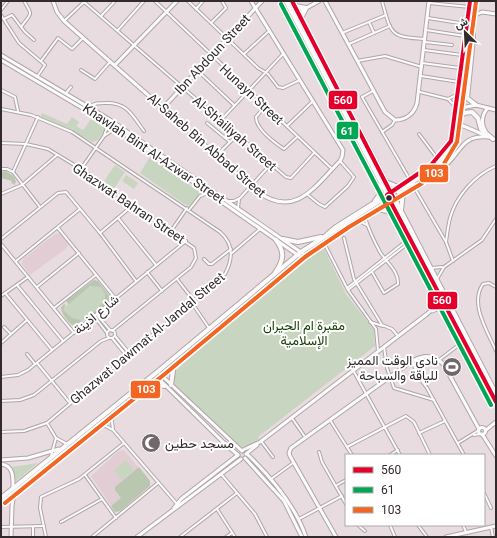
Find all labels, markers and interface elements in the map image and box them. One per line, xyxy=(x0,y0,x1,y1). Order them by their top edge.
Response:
street label: Ibn Abdoun Street xyxy=(172,11,253,97)
north arrow xyxy=(445,12,485,52)
text: ش xyxy=(452,15,470,32)
street label: Hunayn Street xyxy=(217,61,287,128)
street label: Al-Saheb Bin Abbad Street xyxy=(145,90,269,201)
line badge: 560 xyxy=(328,90,358,110)
street label: Al-Sh'ailiyah Street xyxy=(190,93,280,174)
text: 560 xyxy=(334,94,352,107)
street label: Khawlah Bint Al-Azwar Street xyxy=(80,100,227,207)
line badge: 61 xyxy=(336,121,359,140)
text: 61 xyxy=(341,125,353,138)
street label: Ghazwat Bahran Street xyxy=(70,160,188,247)
line badge: 103 xyxy=(419,164,449,183)
text: 103 xyxy=(425,167,443,180)
unlabelled marker xyxy=(384,193,394,203)
street label: Ghazwat Dawmat Al-Jandal Street xyxy=(67,269,228,407)
street label: شارع اذينة xyxy=(71,291,123,339)
line badge: 560 xyxy=(427,291,458,310)
text: 560 xyxy=(433,294,451,307)
park label: مقبرة ام الحيران الإسلامية xyxy=(263,318,345,350)
place label: نادي الوقت المميز للياقة والسباحة xyxy=(346,353,438,384)
sports icon: نادي الوقت المميز للياقة والسباحة xyxy=(441,356,463,378)
line badge: 103 xyxy=(130,380,161,399)
text: 103 xyxy=(137,383,155,396)
mosque icon: مسجد حطين xyxy=(140,432,162,454)
place label: مسجد حطين xyxy=(165,436,234,452)
legend xyxy=(345,454,485,526)
text: 560 xyxy=(381,463,401,477)
text: 61 xyxy=(381,483,395,497)
text: 103 xyxy=(381,503,401,517)

